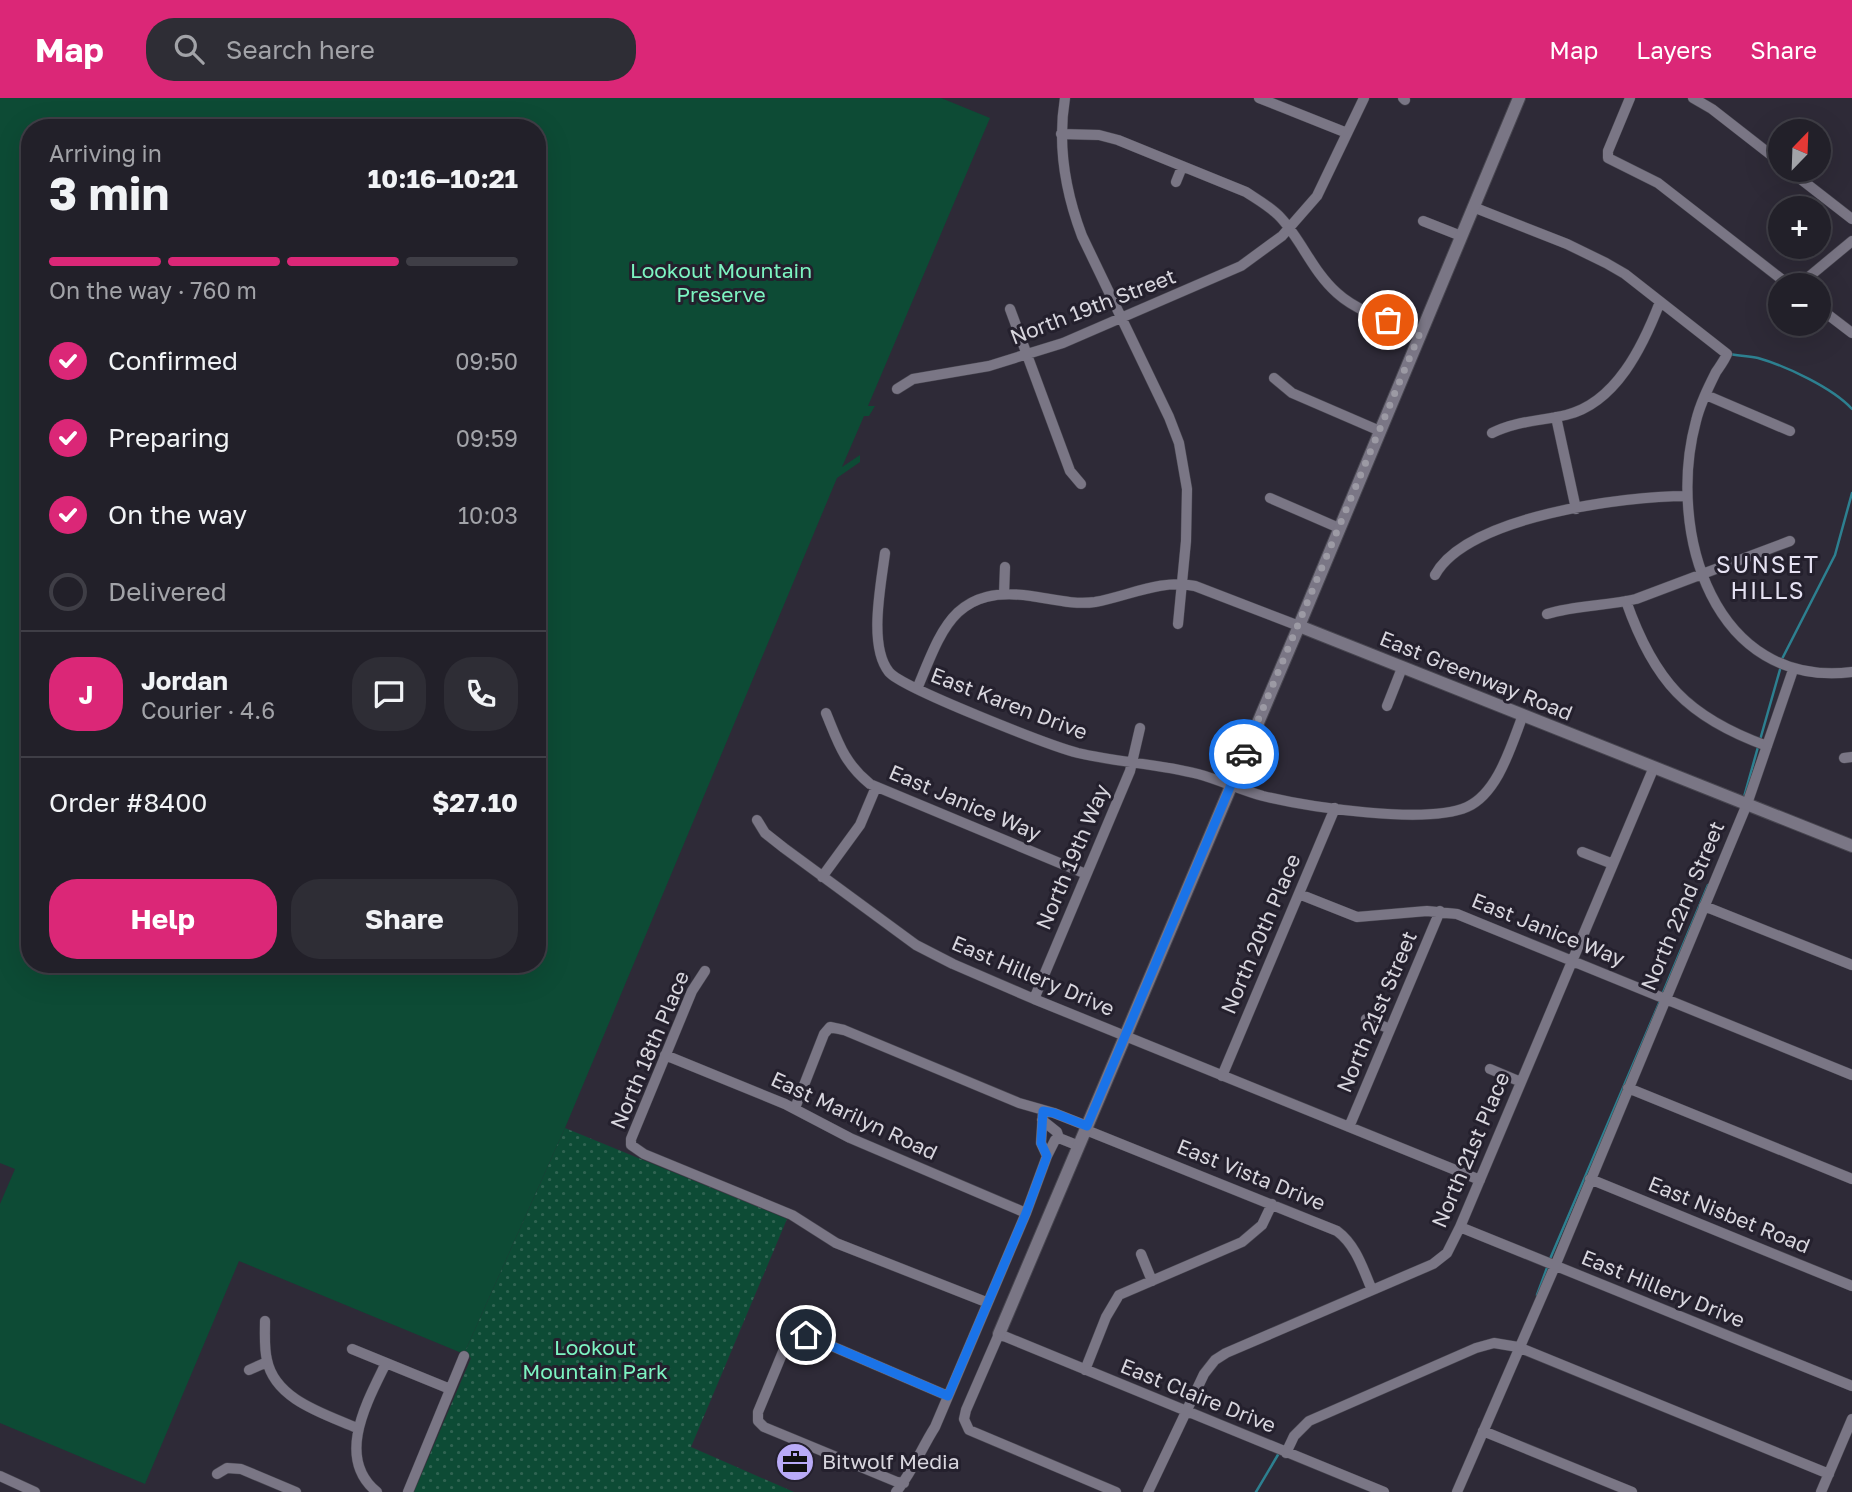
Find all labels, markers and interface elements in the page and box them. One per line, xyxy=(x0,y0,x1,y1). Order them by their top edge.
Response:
search box xyxy=(146,18,636,81)
text: Map xyxy=(35,30,104,69)
icon: search xyxy=(170,30,208,68)
text: Search here xyxy=(226,34,375,65)
text: Map xyxy=(1549,35,1598,64)
text: Layers xyxy=(1636,35,1712,64)
text: Share xyxy=(1750,35,1817,64)
north arrow xyxy=(1768,119,1830,182)
map controls xyxy=(1768,119,1831,336)
text: Arriving in xyxy=(49,139,162,167)
text: 10:16–10:21 xyxy=(368,163,518,194)
text: 3 min xyxy=(49,165,169,220)
button: + xyxy=(1768,196,1831,259)
park label: Lookout Mountain Preserve xyxy=(630,257,812,307)
street label: North 19th Street xyxy=(1006,263,1179,350)
button: − xyxy=(1768,273,1831,336)
text: On the way · 760 m xyxy=(49,276,257,304)
pin xyxy=(1358,290,1418,350)
icon: bag xyxy=(1369,301,1407,339)
icon: check xyxy=(49,342,87,380)
text: Confirmed xyxy=(108,345,238,376)
text: 09:50 xyxy=(455,347,518,375)
icon: check xyxy=(49,419,87,457)
text: Preparing xyxy=(108,422,230,453)
text: 09:59 xyxy=(456,424,518,452)
icon: check xyxy=(49,496,87,534)
text: On the way xyxy=(108,499,247,530)
text: 10:03 xyxy=(458,501,518,529)
district label: SUNSET HILLS xyxy=(1716,550,1820,604)
text: Delivered xyxy=(108,576,227,607)
street label: East Greenway Road xyxy=(1376,625,1577,726)
button: chat xyxy=(352,657,426,731)
button: phone xyxy=(444,657,518,731)
street label: East Karen Drive xyxy=(927,661,1091,745)
text: Jordan xyxy=(141,665,228,696)
text: J xyxy=(79,679,93,710)
text: Courier · 4.6 xyxy=(141,696,275,724)
courier xyxy=(1209,719,1279,789)
icon: car xyxy=(1225,735,1263,773)
street label: East Janice Way xyxy=(885,758,1046,846)
street label: North 19th Way xyxy=(1030,780,1115,933)
text: Order #8400 xyxy=(49,787,207,818)
text: $27.10 xyxy=(432,787,518,818)
street label: North 22nd Street xyxy=(1635,817,1729,994)
street label: North 20th Place xyxy=(1215,850,1306,1018)
button: Help xyxy=(49,879,277,959)
button: Share xyxy=(291,879,518,959)
street label: East Janice Way xyxy=(1468,887,1629,972)
street label: North 21st Street xyxy=(1330,927,1422,1096)
street label: East Hillery Drive xyxy=(948,929,1119,1021)
street label: North 18th Place xyxy=(604,967,694,1133)
street label: East Marilyn Road xyxy=(767,1065,942,1165)
street label: North 21st Place xyxy=(1426,1068,1515,1231)
street label: East Vista Drive xyxy=(1173,1132,1329,1216)
street label: East Nisbet Road xyxy=(1645,1170,1814,1258)
street label: East Hillery Drive xyxy=(1578,1243,1749,1333)
pin xyxy=(776,1305,836,1365)
icon: home xyxy=(787,1316,825,1354)
park label: Lookout Mountain Park xyxy=(522,1334,668,1384)
street label: East Claire Drive xyxy=(1117,1352,1280,1438)
office icon: Bitwolf Media xyxy=(774,1441,816,1483)
place label: Bitwolf Media xyxy=(822,1448,960,1474)

